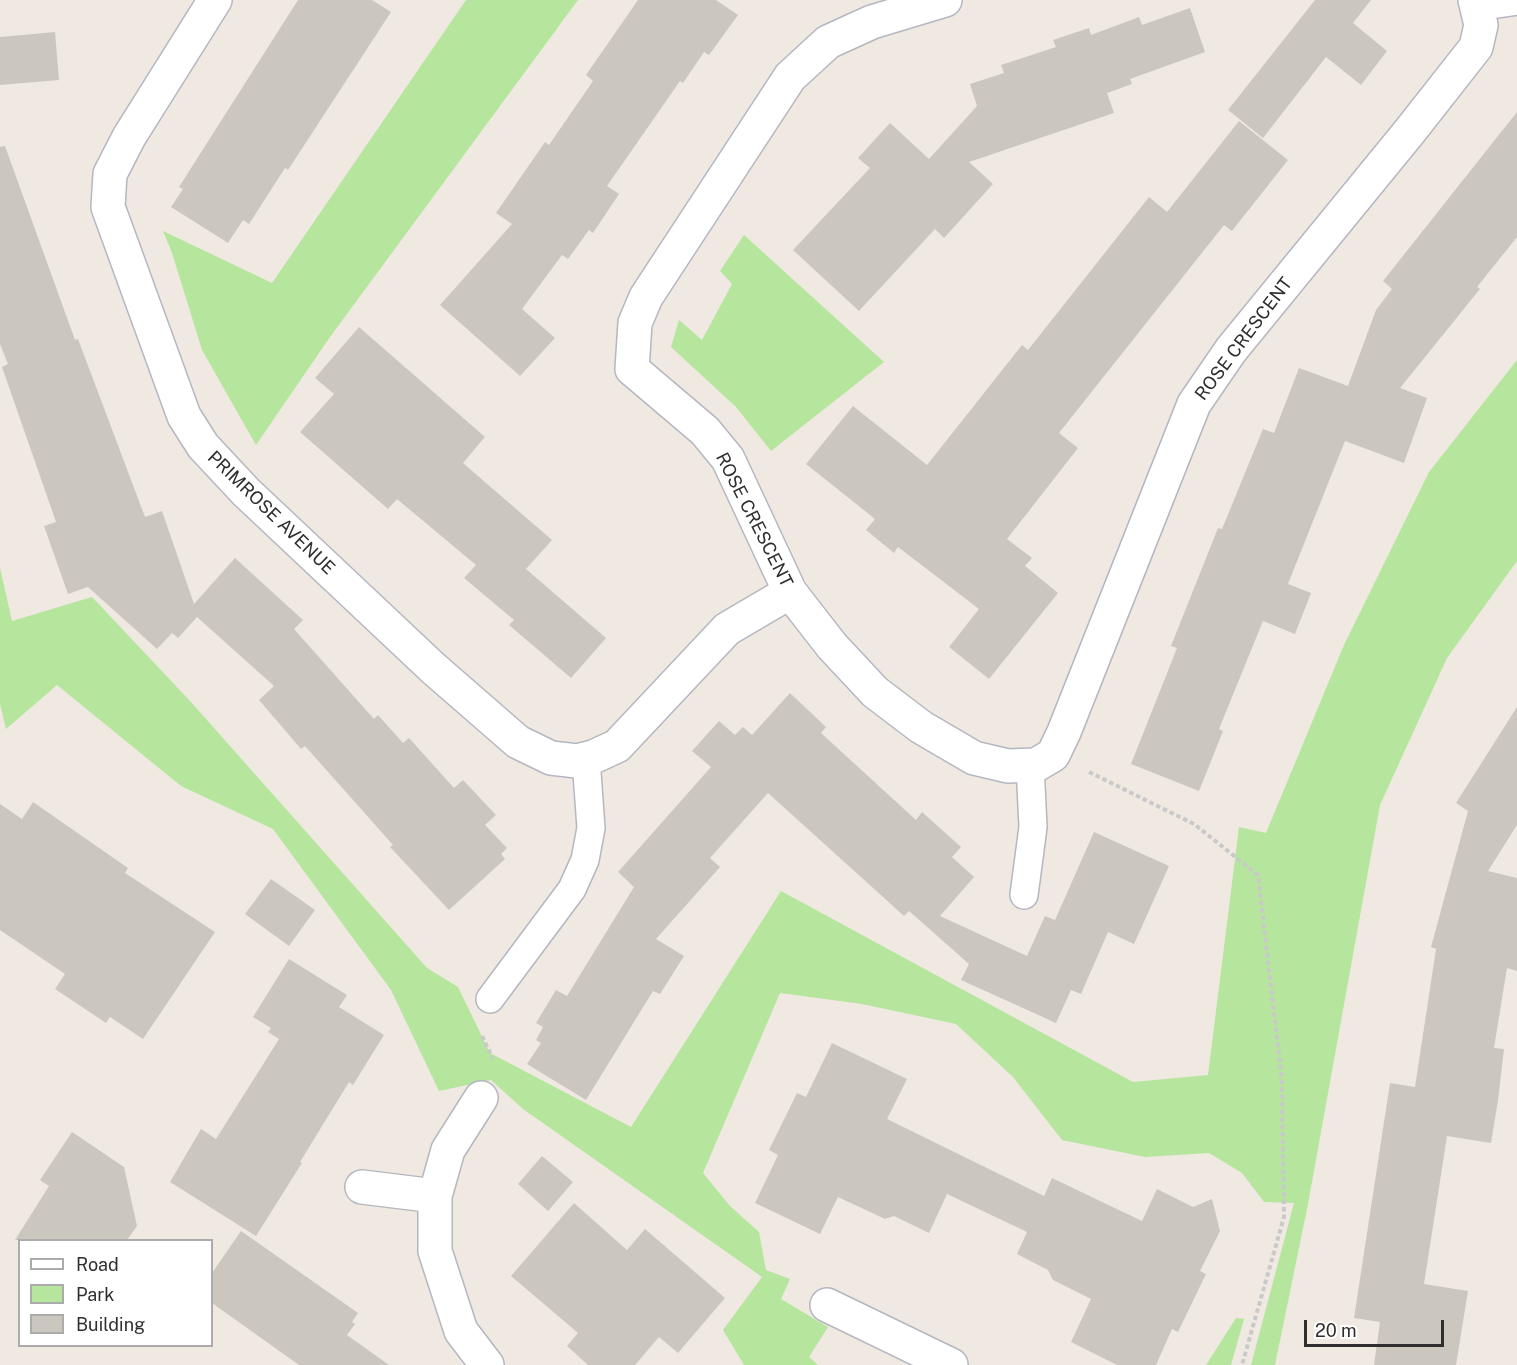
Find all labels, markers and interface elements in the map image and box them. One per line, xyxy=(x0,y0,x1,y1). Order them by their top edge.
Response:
street label: ROSE CRESCENT xyxy=(1191,273,1297,405)
street label: PRIMROSE AVENUE xyxy=(203,447,339,579)
street label: ROSE CRESCENT xyxy=(711,449,797,591)
legend xyxy=(18,1239,213,1347)
text: Road xyxy=(76,1254,119,1275)
text: Park xyxy=(76,1284,114,1305)
scale bar xyxy=(1307,1308,1446,1346)
text: Building xyxy=(76,1314,145,1335)
text: 20 m xyxy=(1315,1320,1357,1341)

